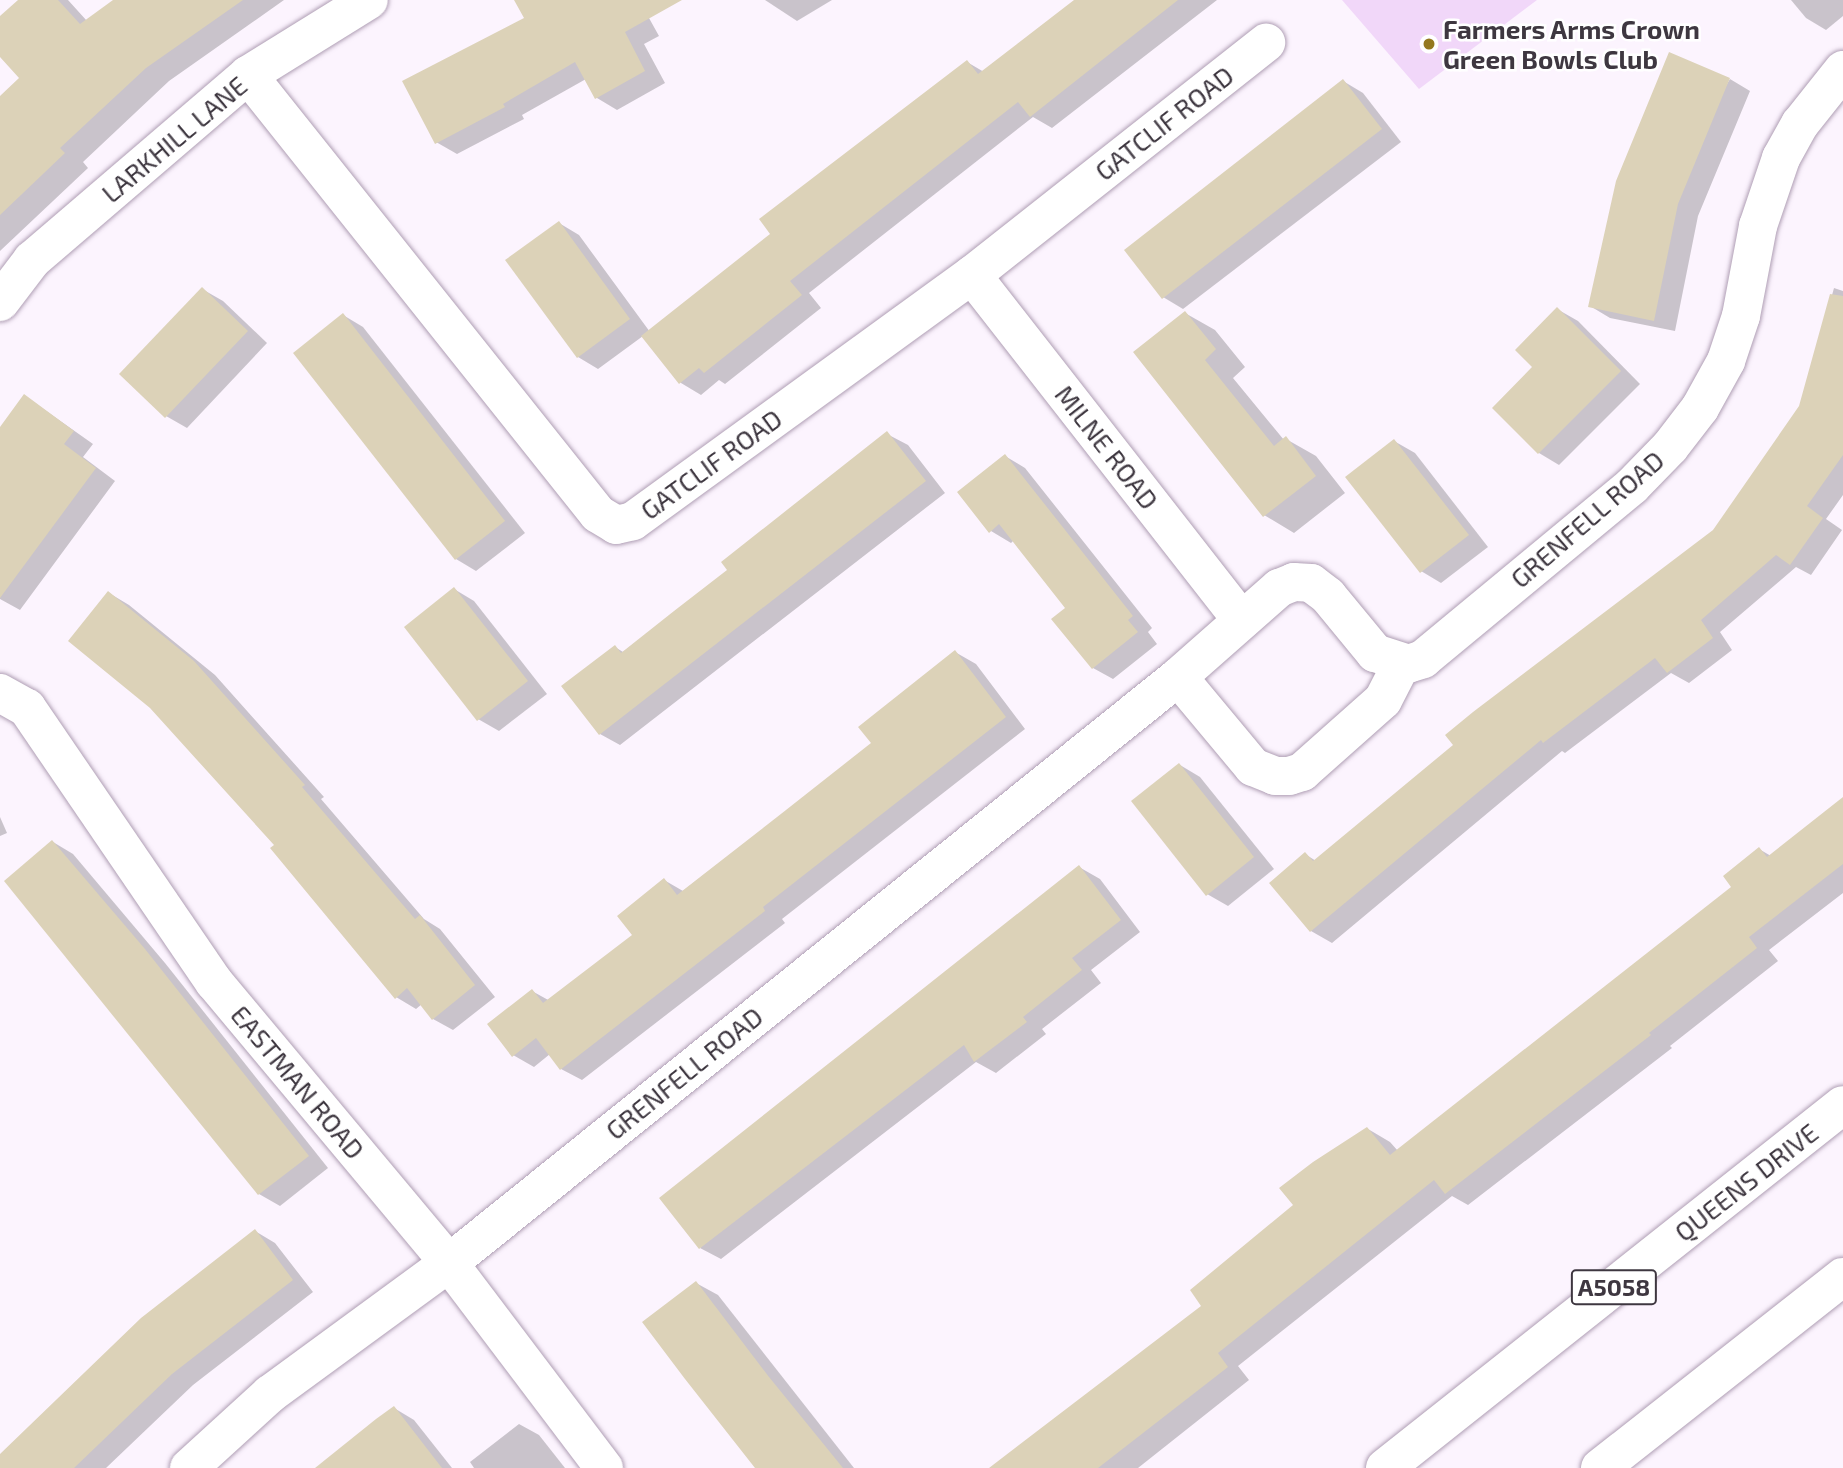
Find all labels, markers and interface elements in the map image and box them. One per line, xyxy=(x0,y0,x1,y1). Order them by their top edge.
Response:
place label: Farmers Arms Crown Green Bowls Club xyxy=(1443,13,1700,74)
marker: Farmers Arms Crown Green Bowls Club xyxy=(1421,36,1437,52)
street label: GATCLIF ROAD xyxy=(1088,59,1240,187)
street label: LARKHILL LANE xyxy=(95,69,253,209)
street label: MILNE ROAD xyxy=(1049,379,1165,515)
street label: GATCLIF ROAD xyxy=(634,402,788,526)
street label: GRENFELL ROAD xyxy=(1504,444,1670,594)
street label: EASTMAN ROAD xyxy=(225,999,371,1165)
street label: GRENFELL ROAD xyxy=(599,1000,769,1146)
street label: QUEENS DRIVE xyxy=(1668,1116,1824,1248)
road number: A5058 xyxy=(1570,1266,1658,1308)

